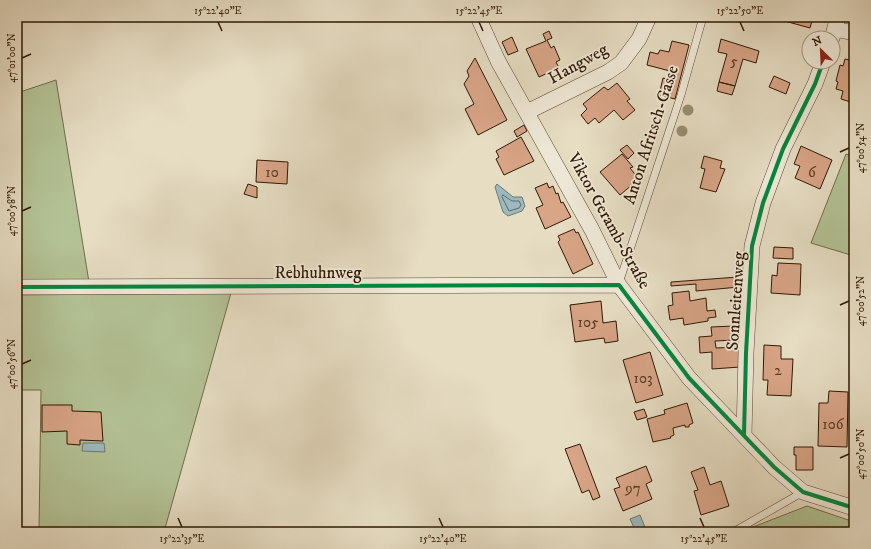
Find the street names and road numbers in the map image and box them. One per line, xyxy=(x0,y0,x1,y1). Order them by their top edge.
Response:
street label: Hangweg xyxy=(544,38,612,89)
street label: Anton Afritsch-Gasse xyxy=(618,63,684,207)
street label: Viktor Geramb-Straße xyxy=(562,148,656,293)
street label: Sonnleitenweg xyxy=(722,250,750,351)
street label: Rebhuhnweg xyxy=(274,262,362,284)

